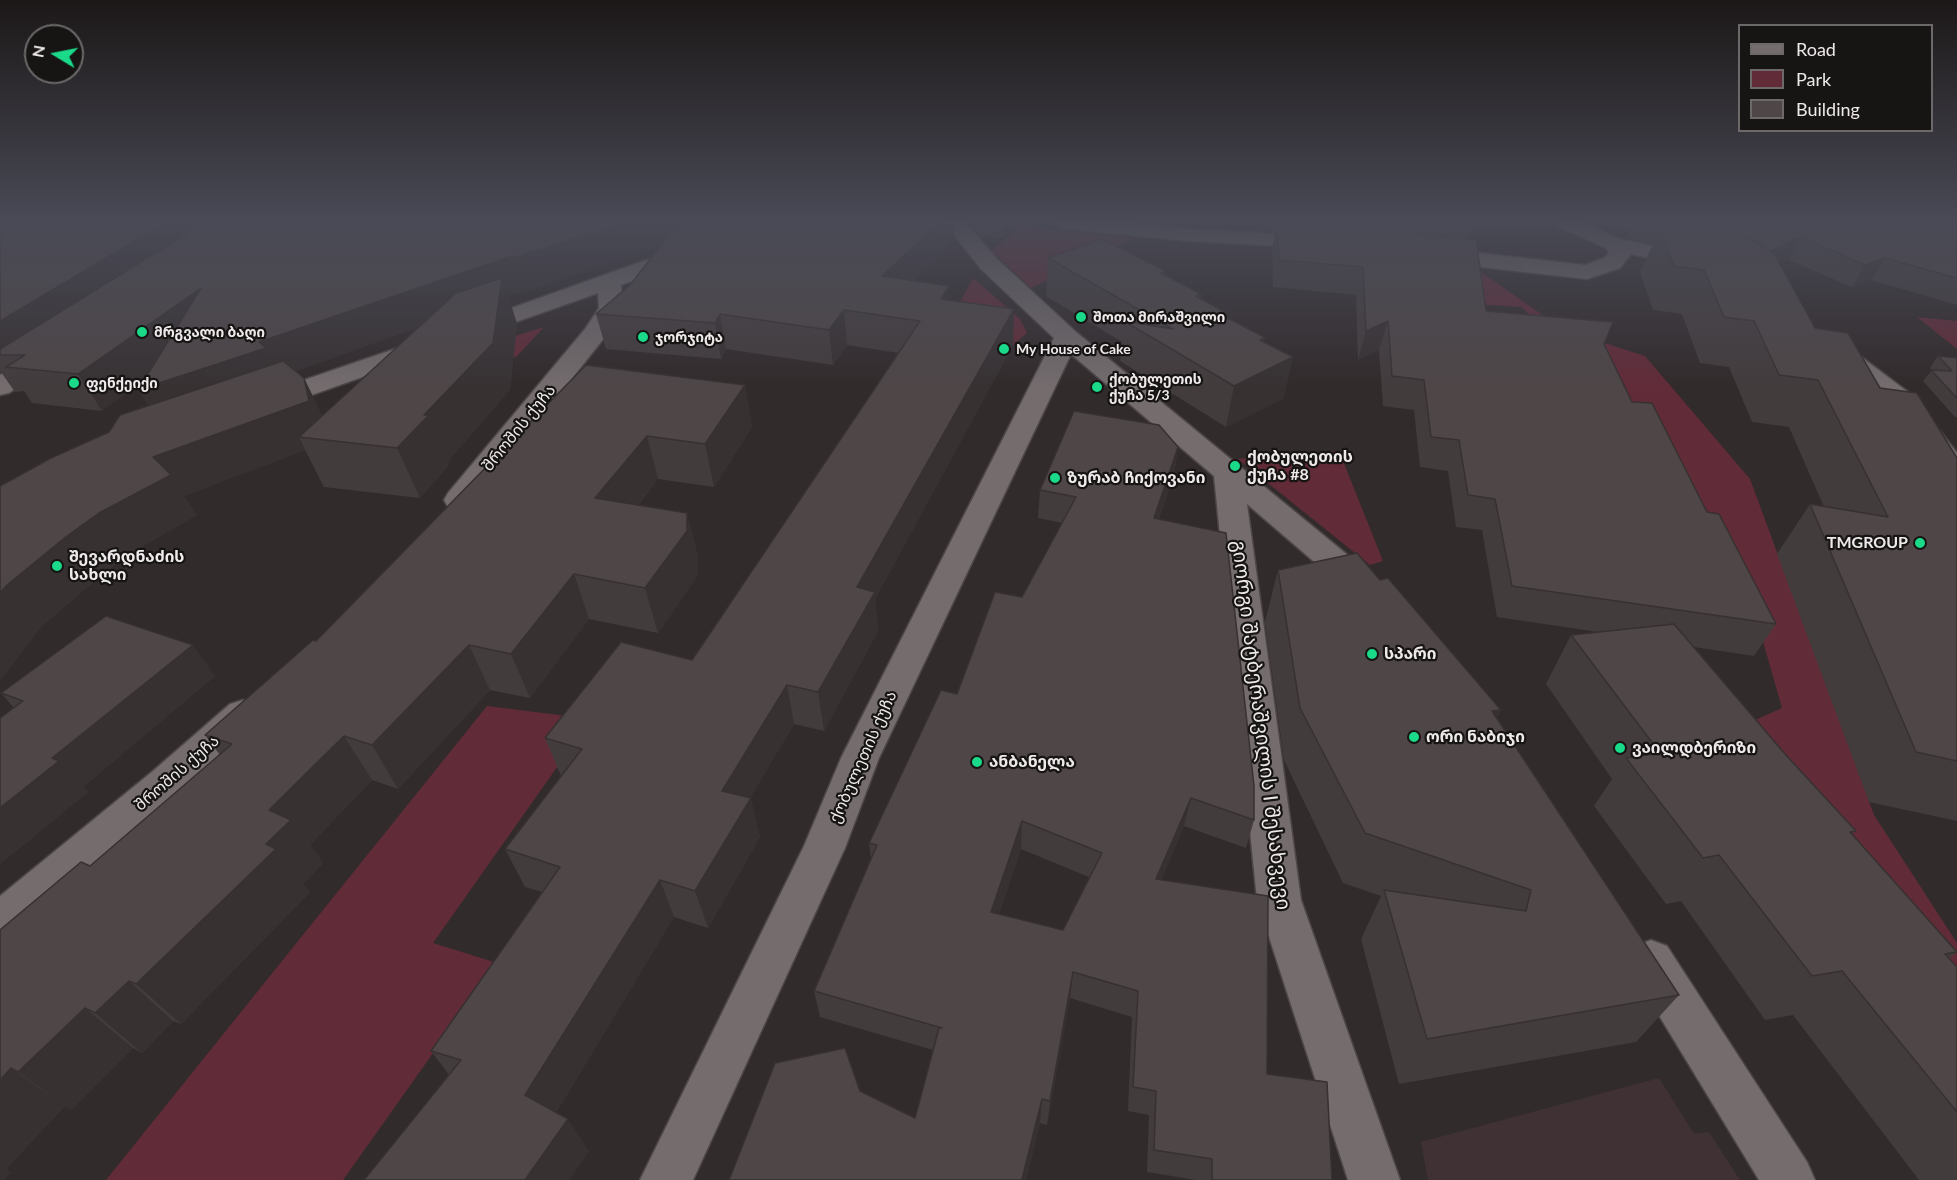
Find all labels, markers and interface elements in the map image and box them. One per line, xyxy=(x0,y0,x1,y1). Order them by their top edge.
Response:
north arrow xyxy=(24,24,84,84)
legend xyxy=(1738,24,1933,132)
text: Road xyxy=(1796,38,1836,60)
text: N xyxy=(27,43,48,59)
text: Park xyxy=(1796,68,1831,90)
text: Building xyxy=(1796,98,1860,120)
place label: შოთა მირაშვილი xyxy=(1093,309,1225,325)
marker: შოთა მირაშვილი xyxy=(1074,310,1088,324)
place label: მრგვალი ბაღი xyxy=(154,324,265,340)
marker: მრგვალი ბაღი xyxy=(135,325,149,339)
place label: ჯორჯიტა xyxy=(655,329,723,345)
marker: ჯორჯიტა xyxy=(636,330,650,344)
place label: My House of Cake xyxy=(1016,341,1131,357)
marker: My House of Cake xyxy=(997,342,1011,356)
place label: ქობულეთის ქუჩა 5/3 xyxy=(1109,371,1202,404)
place label: ფენქეიქი xyxy=(86,375,158,391)
marker: ფენქეიქი xyxy=(67,376,81,390)
marker: ქობულეთის ქუჩა 5/3 xyxy=(1090,380,1104,394)
street label: შროშის ქუჩა xyxy=(478,381,560,475)
place label: ქობულეთის ქუჩა #8 xyxy=(1247,447,1353,485)
marker: ქობულეთის ქუჩა #8 xyxy=(1228,459,1242,473)
place label: ზურაბ ჩიქოვანი xyxy=(1067,468,1205,488)
marker: ზურაბ ჩიქოვანი xyxy=(1048,471,1062,485)
place label: TMGROUP xyxy=(1827,533,1908,553)
marker: TMGROUP xyxy=(1913,536,1927,550)
street label: გიორგი შატბერაშვილის I შესახვევი xyxy=(1226,539,1296,911)
place label: შევარდნაძის სახლი xyxy=(69,547,184,585)
marker: შევარდნაძის სახლი xyxy=(50,559,64,573)
place label: სპარი xyxy=(1384,644,1436,664)
marker: სპარი xyxy=(1365,647,1379,661)
street label: ქობულეთის ქუჩა xyxy=(825,688,901,826)
place label: ორი ნაბიჯი xyxy=(1426,727,1525,747)
marker: ორი ნაბიჯი xyxy=(1407,730,1421,744)
street label: შროშის ქუჩა xyxy=(131,731,223,815)
place label: ვაილდბერიზი xyxy=(1632,738,1756,758)
marker: ვაილდბერიზი xyxy=(1613,741,1627,755)
place label: ანბანელა xyxy=(989,752,1075,772)
marker: ანბანელა xyxy=(970,755,984,769)

